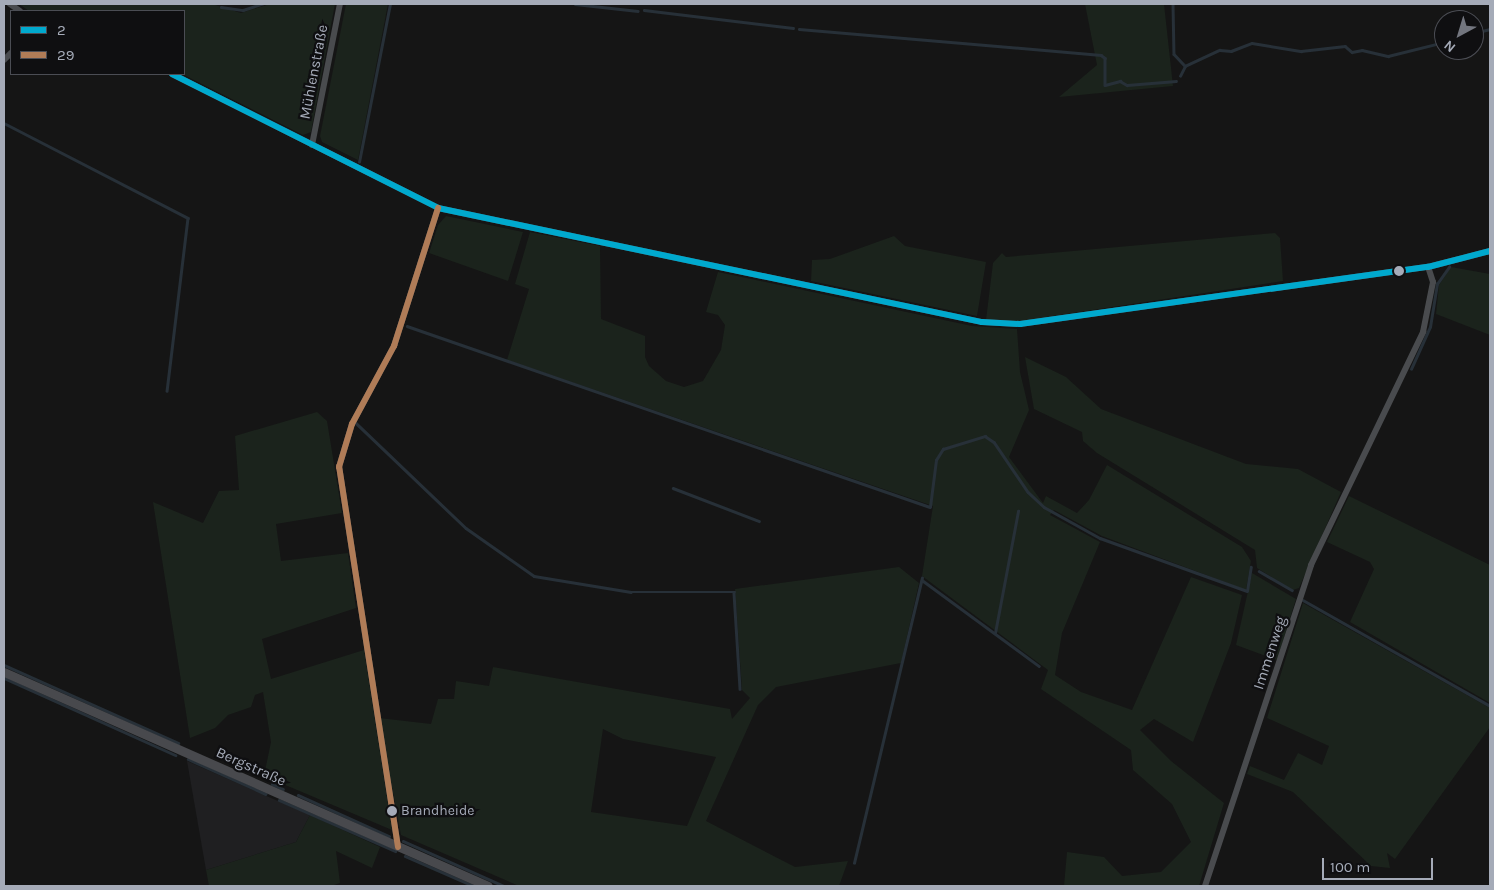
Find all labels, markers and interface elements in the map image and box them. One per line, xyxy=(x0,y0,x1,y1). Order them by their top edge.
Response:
legend xyxy=(10,10,185,75)
north arrow xyxy=(1434,10,1484,60)
text: 2 xyxy=(57,21,66,39)
street label: Mühlenstraße xyxy=(296,23,332,121)
text: N xyxy=(1441,37,1459,56)
text: 29 xyxy=(57,46,74,64)
unlabelled marker xyxy=(1394,266,1404,276)
street label: Immenweg xyxy=(1250,614,1290,692)
street label: Bergstraße xyxy=(213,744,289,790)
place label: Brandheide xyxy=(401,803,475,819)
marker: Brandheide xyxy=(387,806,397,816)
scale bar xyxy=(1324,848,1435,880)
text: 100 m xyxy=(1330,858,1370,876)

